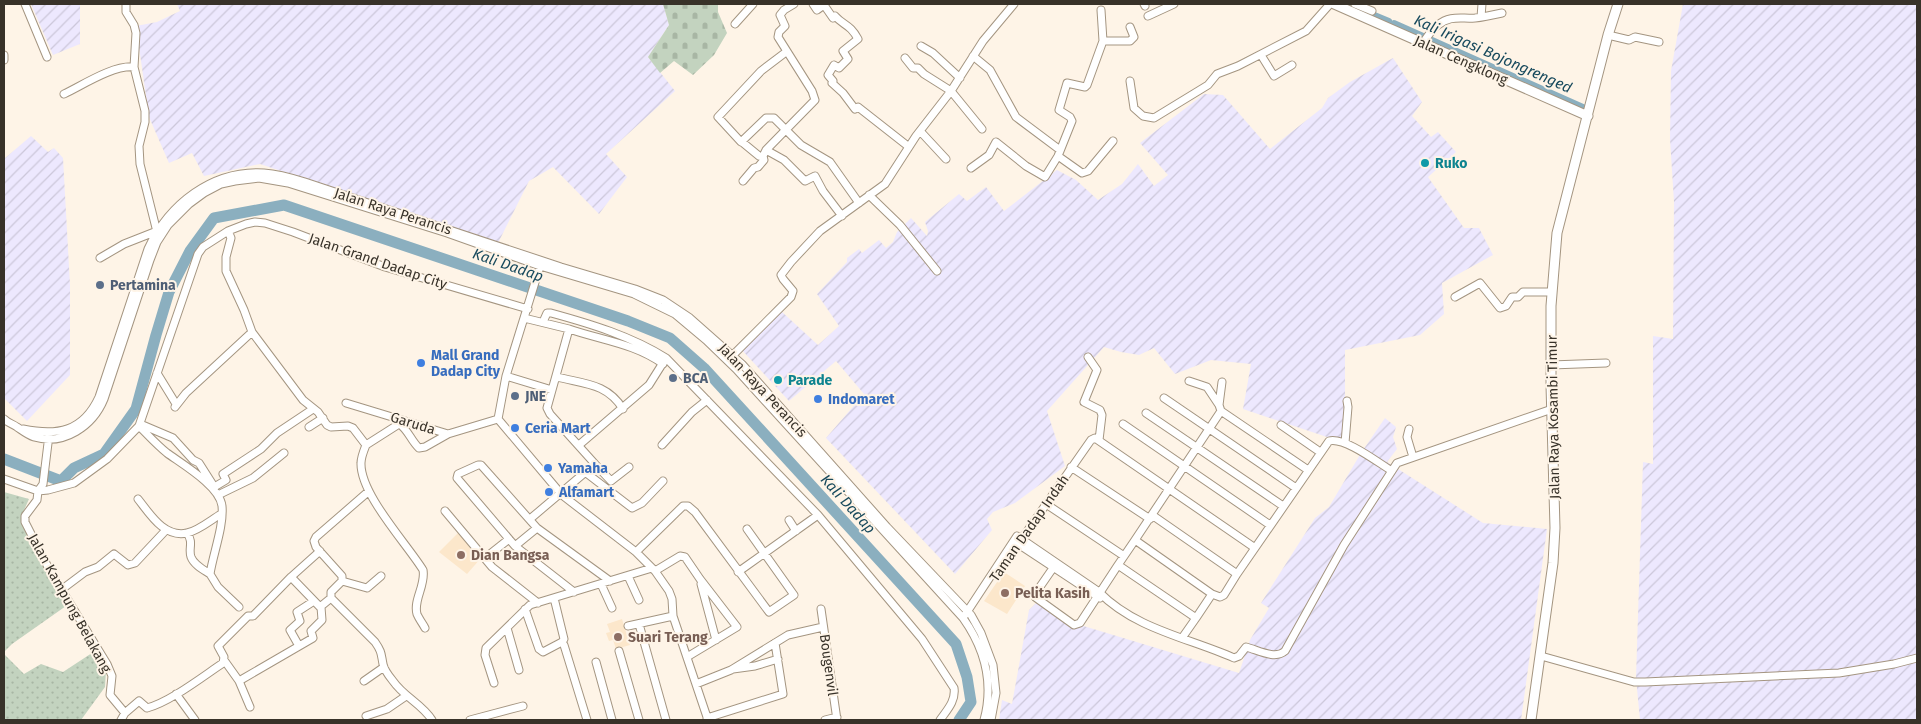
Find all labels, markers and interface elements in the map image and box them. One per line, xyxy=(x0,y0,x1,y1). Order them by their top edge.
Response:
water label: Kali Irigasi Bojongrenged xyxy=(1411,11,1575,97)
street label: Jalan Cengklong xyxy=(1411,32,1511,89)
place label: Ruko xyxy=(1435,155,1467,172)
marker: Ruko xyxy=(1419,157,1431,169)
street label: Jalan Raya Perancis xyxy=(332,184,454,239)
street label: Jalan Grand Dadap City xyxy=(306,230,449,293)
water label: Kali Dadap xyxy=(470,245,546,285)
place label: Pertamina xyxy=(110,277,176,294)
marker: Pertamina xyxy=(94,279,106,291)
street label: Jalan Raya Kosambi Timur xyxy=(1544,334,1563,499)
street label: Jalan Raya Perancis xyxy=(715,340,811,441)
place label: Mall Grand Dadap City xyxy=(431,347,501,380)
marker: Mall Grand Dadap City xyxy=(415,357,427,369)
place label: BCA xyxy=(683,370,709,387)
marker: BCA xyxy=(667,372,679,384)
place label: Parade xyxy=(788,372,833,389)
marker: Parade xyxy=(772,374,784,386)
place label: JNE xyxy=(524,388,546,405)
marker: JNE xyxy=(509,390,521,402)
place label: Indomaret xyxy=(828,391,895,408)
marker: Indomaret xyxy=(812,393,824,405)
street label: Garuda xyxy=(388,409,437,438)
place label: Ceria Mart xyxy=(525,420,591,437)
marker: Ceria Mart xyxy=(509,422,521,434)
place label: Yamaha xyxy=(557,460,608,477)
marker: Yamaha xyxy=(542,462,554,474)
water label: Kali Dadap xyxy=(817,471,879,537)
street label: Taman Dadap Indah xyxy=(986,472,1073,585)
place label: Alfamart xyxy=(558,484,615,501)
marker: Alfamart xyxy=(543,486,555,498)
street label: Jalan Kampung Belakang xyxy=(24,531,115,676)
place label: Dian Bangsa xyxy=(471,547,550,564)
marker: Dian Bangsa xyxy=(455,549,467,561)
place label: Pelita Kasih xyxy=(1015,585,1090,602)
marker: Pelita Kasih xyxy=(999,587,1011,599)
place label: Suari Terang xyxy=(628,629,708,646)
marker: Suari Terang xyxy=(612,631,624,643)
street label: Bougenvil xyxy=(816,633,841,697)

